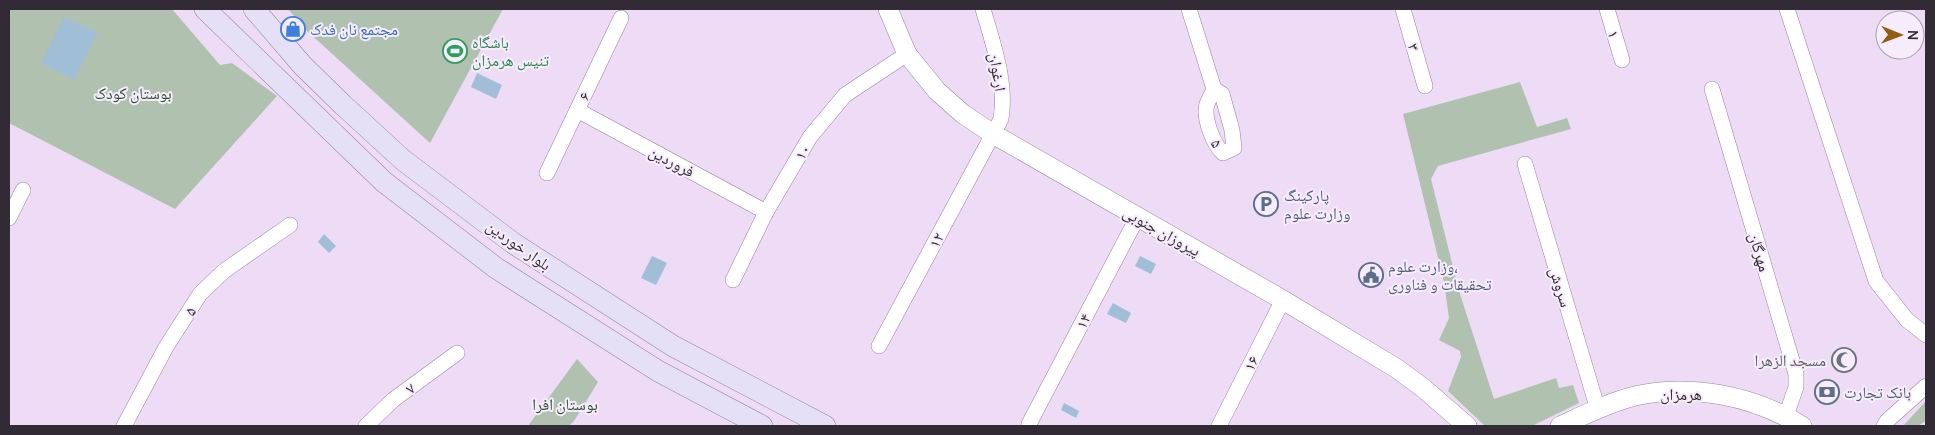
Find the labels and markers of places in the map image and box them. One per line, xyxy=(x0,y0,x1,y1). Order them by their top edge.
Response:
shop icon: مجتمع نان فدک xyxy=(280,16,306,42)
place label: مجتمع نان فدک xyxy=(310,18,398,40)
place label: باشگاه تنیس هرمزان xyxy=(472,31,549,71)
sports icon: باشگاه تنیس هرمزان xyxy=(442,38,468,64)
place label: پارکینگ وزارت علوم xyxy=(1284,184,1351,224)
parking icon: پارکینگ وزارت علوم xyxy=(1253,191,1279,217)
place label: وزارت علوم، تحقیقات و فناوری xyxy=(1388,255,1492,295)
public building icon: وزارت علوم، تحقیقات و فناوری xyxy=(1358,262,1384,288)
mosque icon: مسجد الزهرا xyxy=(1831,347,1857,373)
place label: مسجد الزهرا xyxy=(1755,349,1826,371)
bank icon: بانک تجارت xyxy=(1814,379,1840,405)
place label: بانک تجارت xyxy=(1844,381,1911,403)

